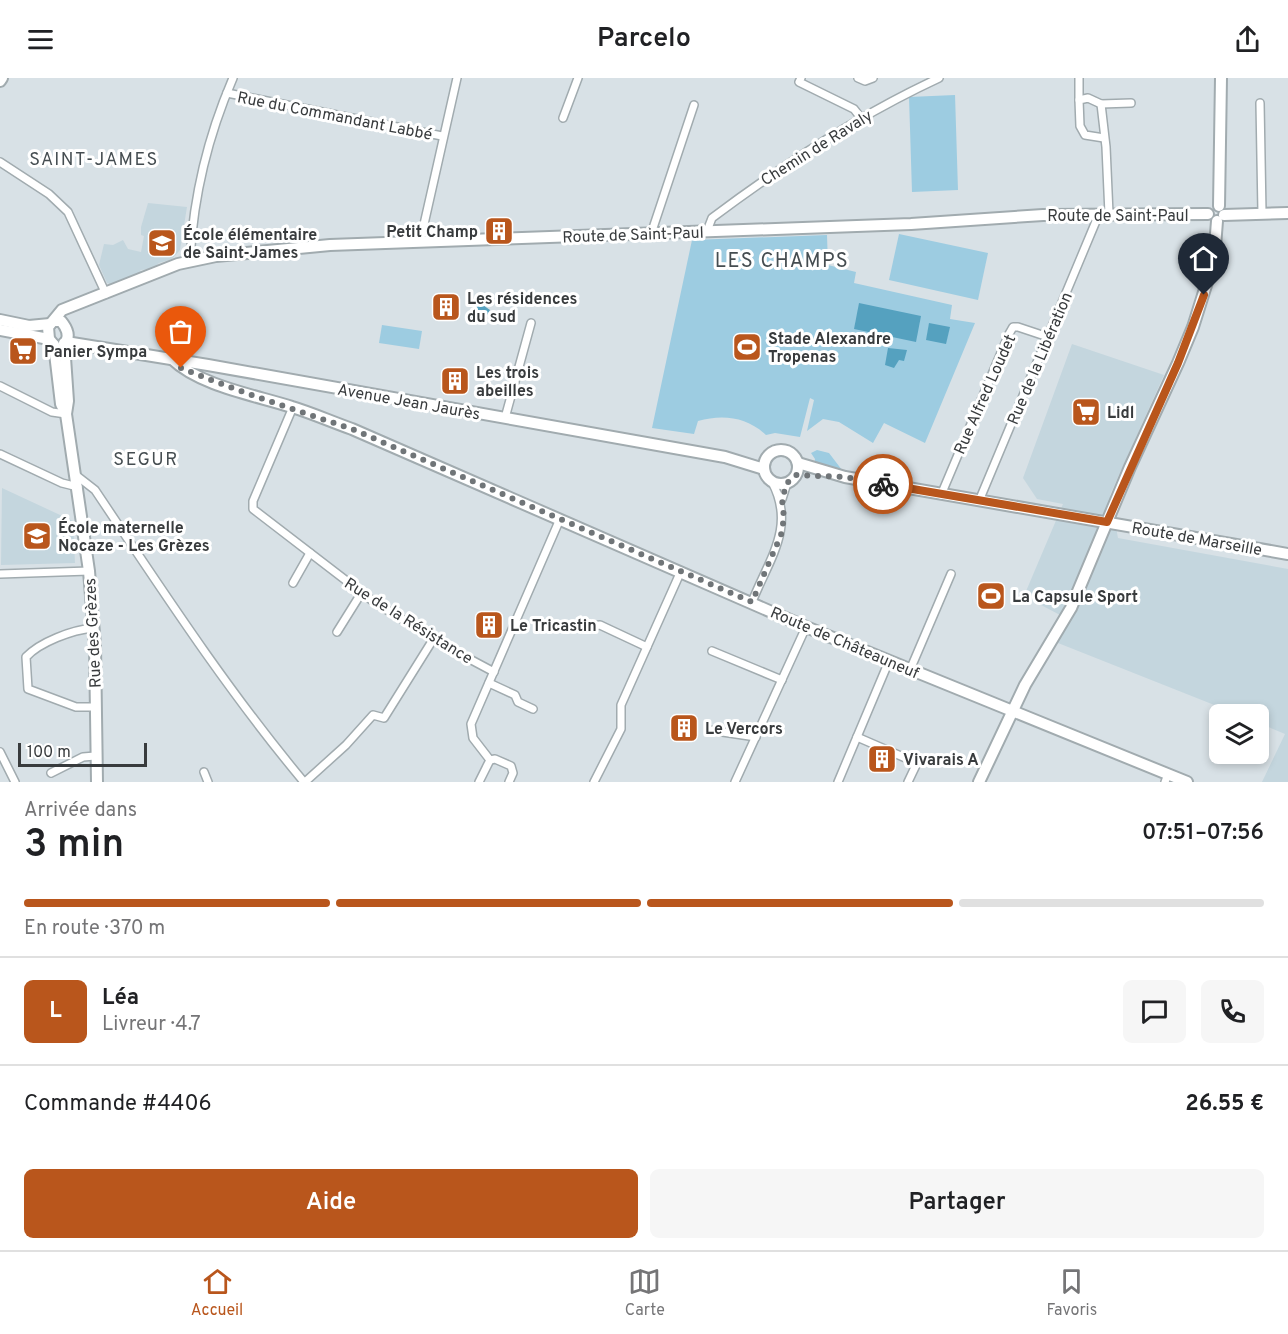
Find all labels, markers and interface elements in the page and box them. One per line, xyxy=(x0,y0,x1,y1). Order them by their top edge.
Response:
text: Parcelo xyxy=(597,22,691,56)
icon: menu xyxy=(24,23,57,56)
icon: share xyxy=(1231,23,1264,56)
street label: Rue du Commandant Labbé xyxy=(235,88,434,146)
street label: Chemin de Ravaly xyxy=(758,106,877,191)
district label: SAINT-JAMES xyxy=(29,149,159,172)
street label: Route de Saint-Paul xyxy=(1047,207,1189,227)
building icon: Petit Champ xyxy=(483,215,515,247)
place label: Petit Champ xyxy=(386,223,478,243)
place label: École élémentaire de Saint-James xyxy=(183,224,317,264)
street label: Route de Saint-Paul xyxy=(562,224,704,248)
school or university icon: École élémentaire de Saint-James xyxy=(146,227,178,259)
pin xyxy=(1178,233,1229,295)
icon: home xyxy=(1187,242,1220,275)
district label: LES CHAMPS xyxy=(715,249,849,275)
place label: Les résidences du sud xyxy=(467,290,577,328)
street label: Rue de la Libération xyxy=(1004,290,1078,428)
building icon: Les résidences du sud xyxy=(430,291,462,323)
pin xyxy=(155,306,206,368)
icon: bag xyxy=(164,315,197,348)
place label: Stade Alexandre Tropenas xyxy=(768,330,891,368)
sports icon: Stade Alexandre Tropenas xyxy=(731,331,763,363)
street label: Rue Alfred Loudet xyxy=(950,332,1021,458)
supermarket icon: Panier Sympa xyxy=(7,335,39,367)
place label: Panier Sympa xyxy=(44,343,147,363)
place label: Les trois abeilles xyxy=(476,364,539,402)
building icon: Les trois abeilles xyxy=(439,365,471,397)
street label: Avenue Jean Jaurès xyxy=(336,381,482,425)
supermarket icon: Lidl xyxy=(1070,396,1102,428)
place label: Lidl xyxy=(1107,404,1134,424)
district label: SEGUR xyxy=(113,449,179,472)
courier xyxy=(853,454,913,514)
icon: bike xyxy=(867,468,900,501)
place label: École maternelle Nocaze - Les Grèzes xyxy=(58,517,210,557)
street label: Route de Marseille xyxy=(1130,519,1263,561)
school or university icon: École maternelle Nocaze - Les Grèzes xyxy=(21,520,53,552)
street label: Rue de la Résistance xyxy=(340,574,476,669)
street label: Rue des Grèzes xyxy=(81,577,107,688)
sports icon: La Capsule Sport xyxy=(975,580,1007,612)
place label: La Capsule Sport xyxy=(1012,588,1138,608)
street label: Route de Châteauneuf xyxy=(767,603,922,685)
building icon: Le Tricastin xyxy=(473,609,505,641)
place label: Le Tricastin xyxy=(510,617,597,637)
map controls xyxy=(1209,704,1269,764)
button: layers xyxy=(1209,704,1269,764)
building icon: Le Vercors xyxy=(668,712,700,744)
place label: Le Vercors xyxy=(705,720,783,740)
scale bar xyxy=(18,740,147,768)
text: 100 m xyxy=(27,743,71,763)
building icon: Vivarais A xyxy=(866,743,898,775)
place label: Vivarais A xyxy=(903,751,979,771)
text: Arrivée dans xyxy=(24,798,137,824)
text: 07:51–07:56 xyxy=(1142,820,1264,847)
text: 3 min xyxy=(24,822,124,871)
text: En route · 370 m xyxy=(24,916,165,942)
button: chat xyxy=(1123,980,1186,1043)
button: phone xyxy=(1201,980,1264,1043)
text: Léa xyxy=(102,985,139,1012)
text: L xyxy=(49,998,62,1025)
text: Livreur · 4.7 xyxy=(102,1012,201,1038)
text: Commande #4406 xyxy=(24,1091,212,1118)
text: 26.55 € xyxy=(1185,1091,1264,1118)
button: Aide xyxy=(24,1169,638,1238)
button: Partager xyxy=(650,1169,1264,1238)
tab: Accueil xyxy=(191,1265,243,1321)
tab: Carte xyxy=(625,1265,665,1321)
tab: Favoris xyxy=(1046,1265,1097,1321)

